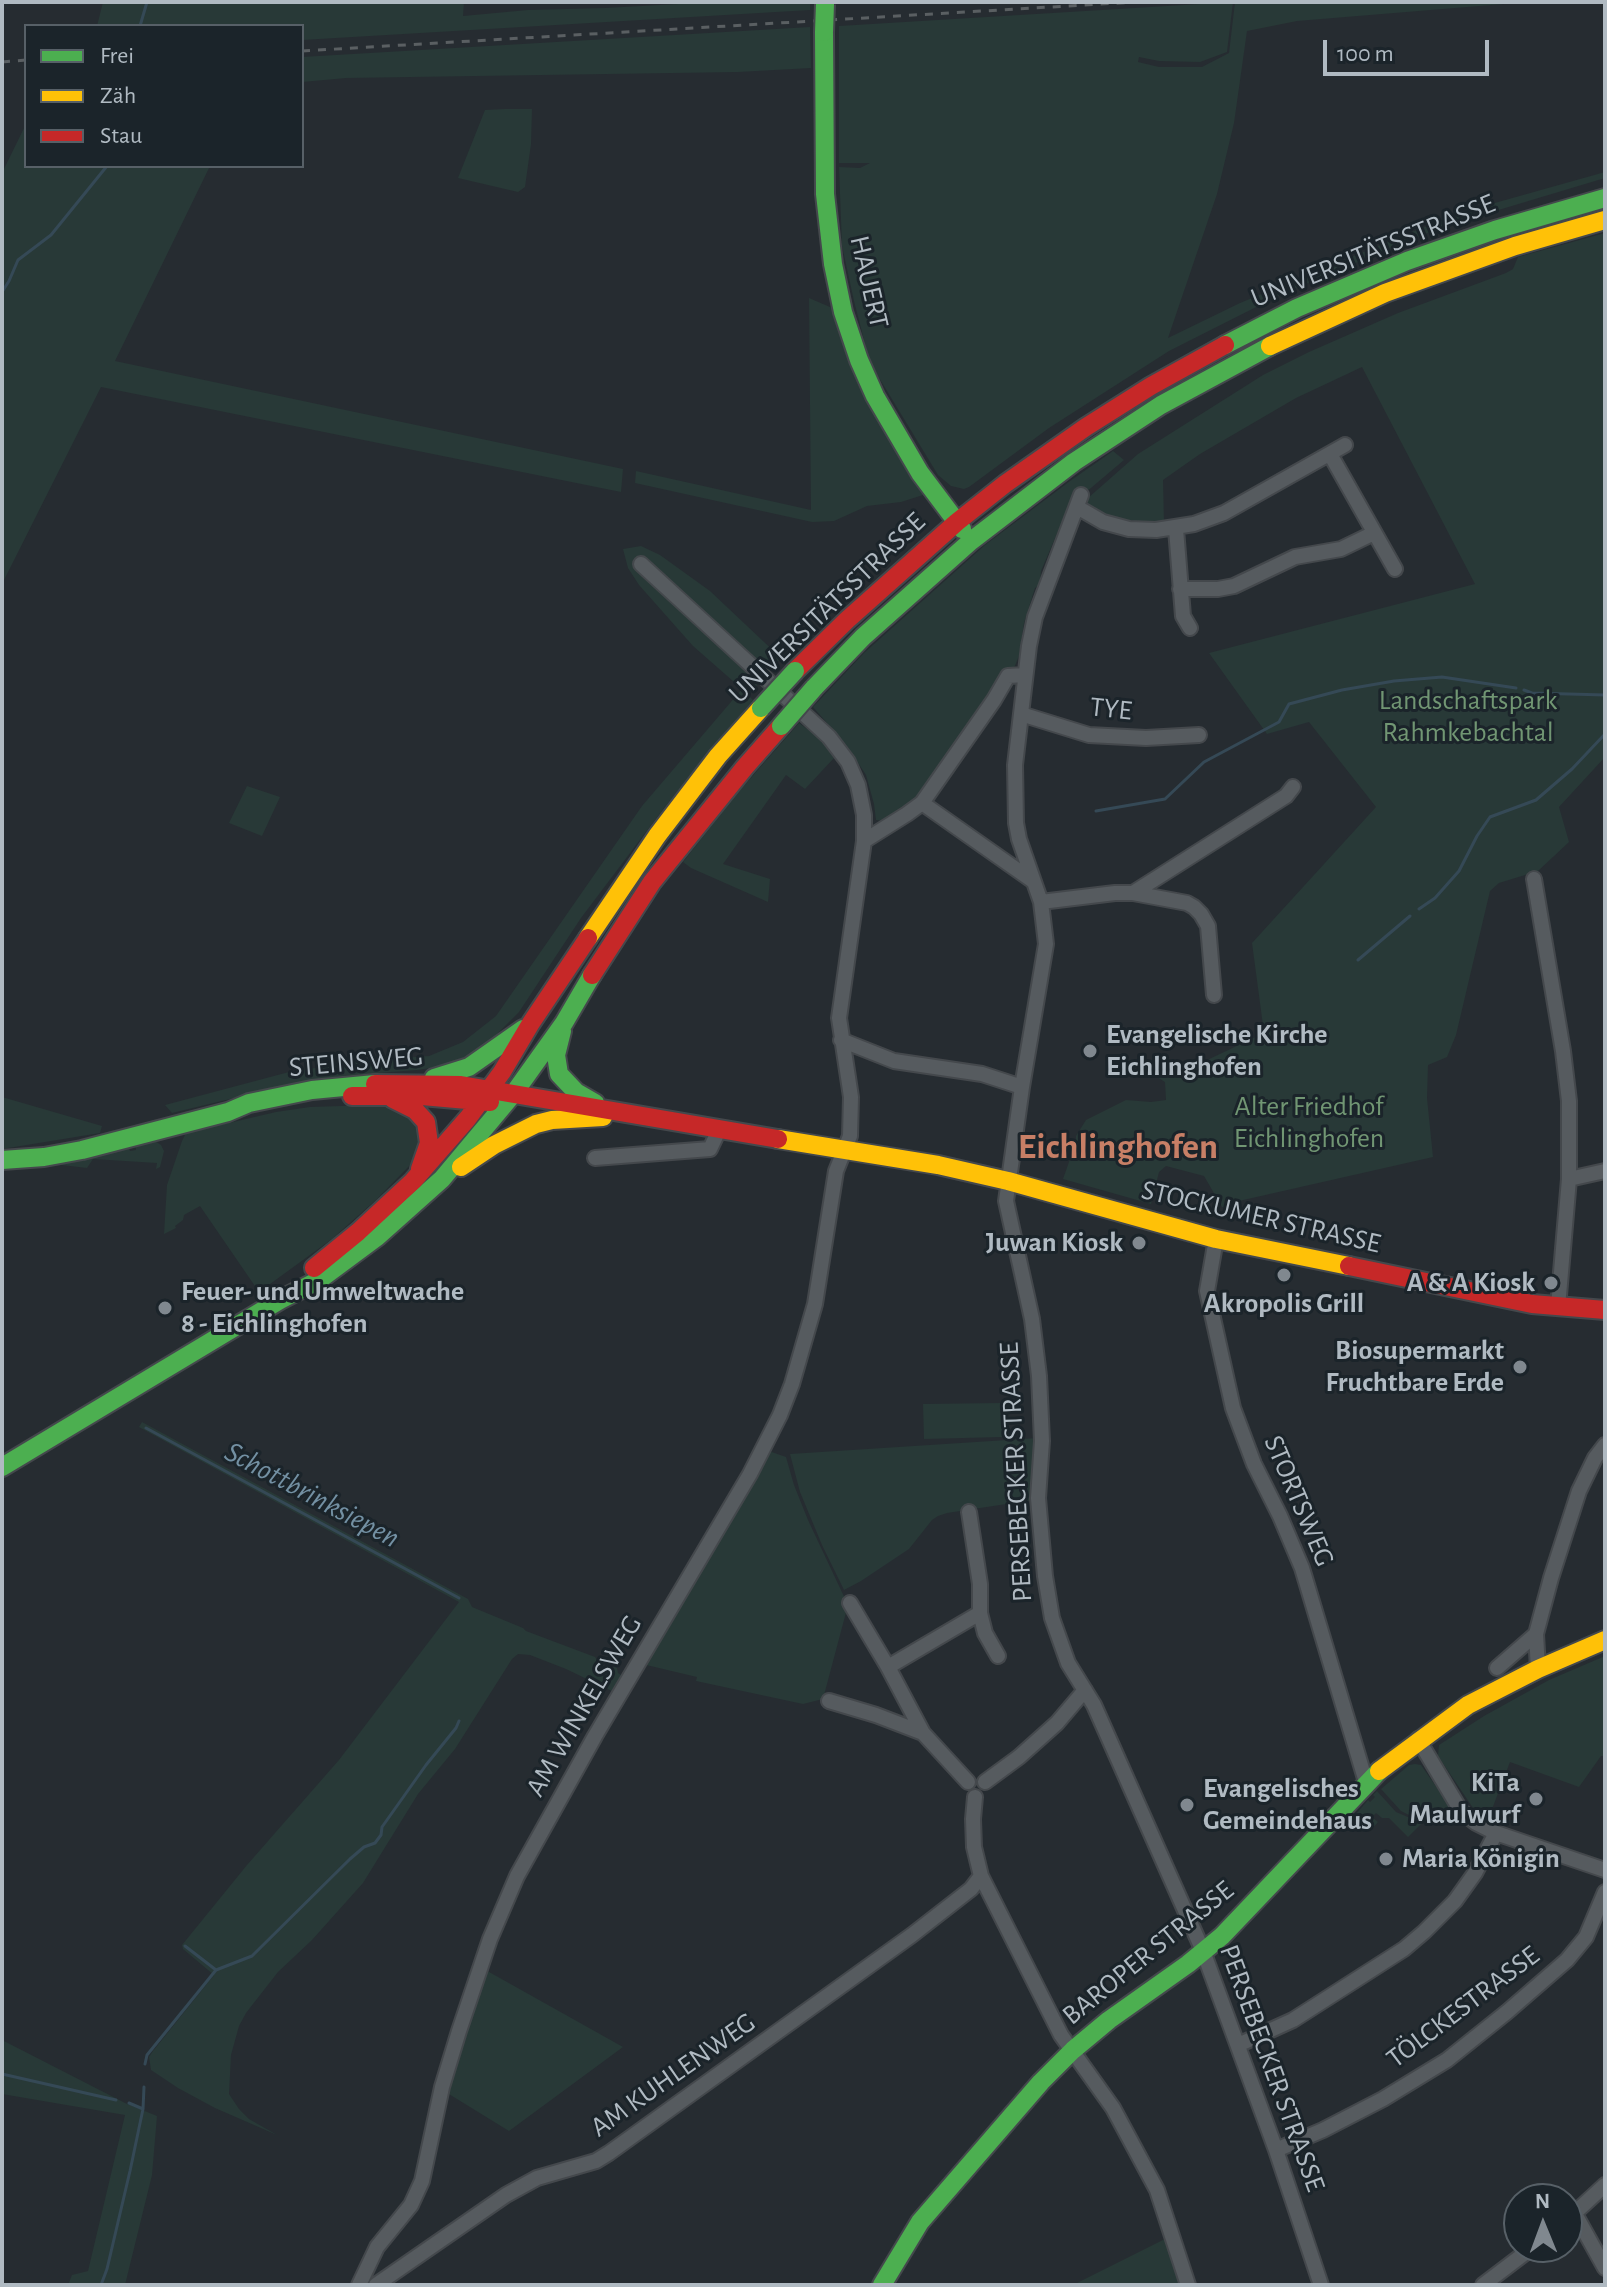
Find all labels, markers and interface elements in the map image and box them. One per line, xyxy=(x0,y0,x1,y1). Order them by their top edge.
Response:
legend xyxy=(24,24,304,168)
scale bar xyxy=(1327,24,1493,74)
text: 100 m xyxy=(1337,42,1394,66)
text: Frei xyxy=(100,44,134,68)
text: Zäh xyxy=(100,84,136,108)
text: Stau xyxy=(100,124,142,148)
street label: UNIVERSITÄTSSTRASSE xyxy=(1246,187,1500,315)
street label: HAUERT xyxy=(842,232,896,332)
street label: UNIVERSITÄTSSTRASSE xyxy=(722,506,932,710)
park label: Landschaftspark Rahmkebachtal xyxy=(1379,684,1557,750)
street label: TYE xyxy=(1088,690,1134,728)
place label: Evangelische Kirche Eichlinghofen xyxy=(1106,1018,1328,1084)
street label: STEINSWEG xyxy=(287,1039,425,1085)
marker: Evangelische Kirche Eichlinghofen xyxy=(1081,1042,1099,1060)
park label: Alter Friedhof Eichlinghofen xyxy=(1234,1090,1384,1156)
district label: Eichlinghofen xyxy=(1018,1125,1218,1169)
street label: STOCKUMER STRASSE xyxy=(1138,1173,1384,1261)
place label: Juwan Kiosk xyxy=(986,1226,1123,1260)
marker: Juwan Kiosk xyxy=(1130,1234,1148,1252)
marker: Akropolis Grill xyxy=(1275,1266,1293,1284)
place label: A & A Kiosk xyxy=(1407,1266,1535,1300)
marker: A & A Kiosk xyxy=(1542,1274,1560,1292)
place label: Feuer- und Umweltwache 8 - Eichlinghofen xyxy=(181,1275,464,1341)
place label: Akropolis Grill xyxy=(1204,1287,1364,1321)
marker: Feuer- und Umweltwache 8 - Eichlinghofen xyxy=(156,1299,174,1317)
place label: Biosupermarkt Fruchtbare Erde xyxy=(1326,1334,1504,1400)
street label: PERSEBECKER STRASSE xyxy=(992,1341,1040,1603)
marker: Biosupermarkt Fruchtbare Erde xyxy=(1511,1358,1529,1376)
street label: STORTSWEG xyxy=(1256,1430,1342,1572)
water label: Schottbrinksiepen xyxy=(219,1434,405,1556)
street label: AM WINKELSWEG xyxy=(519,1610,649,1802)
place label: KiTa Maulwurf xyxy=(1410,1766,1520,1832)
place label: Evangelisches Gemeindehaus xyxy=(1203,1772,1372,1838)
marker: KiTa Maulwurf xyxy=(1527,1790,1545,1808)
marker: Evangelisches Gemeindehaus xyxy=(1178,1796,1196,1814)
place label: Maria Königin xyxy=(1402,1842,1560,1876)
marker: Maria Königin xyxy=(1377,1850,1395,1868)
street label: BAROPER STRASSE xyxy=(1056,1874,1240,2032)
street label: TÖLCKESTRASSE xyxy=(1380,1939,1546,2075)
street label: PERSEBECKER STRASSE xyxy=(1212,1940,1332,2196)
street label: AM KUHLENWEG xyxy=(584,2006,762,2144)
north arrow xyxy=(1503,2183,1583,2263)
text: N xyxy=(1535,2190,1550,2212)

